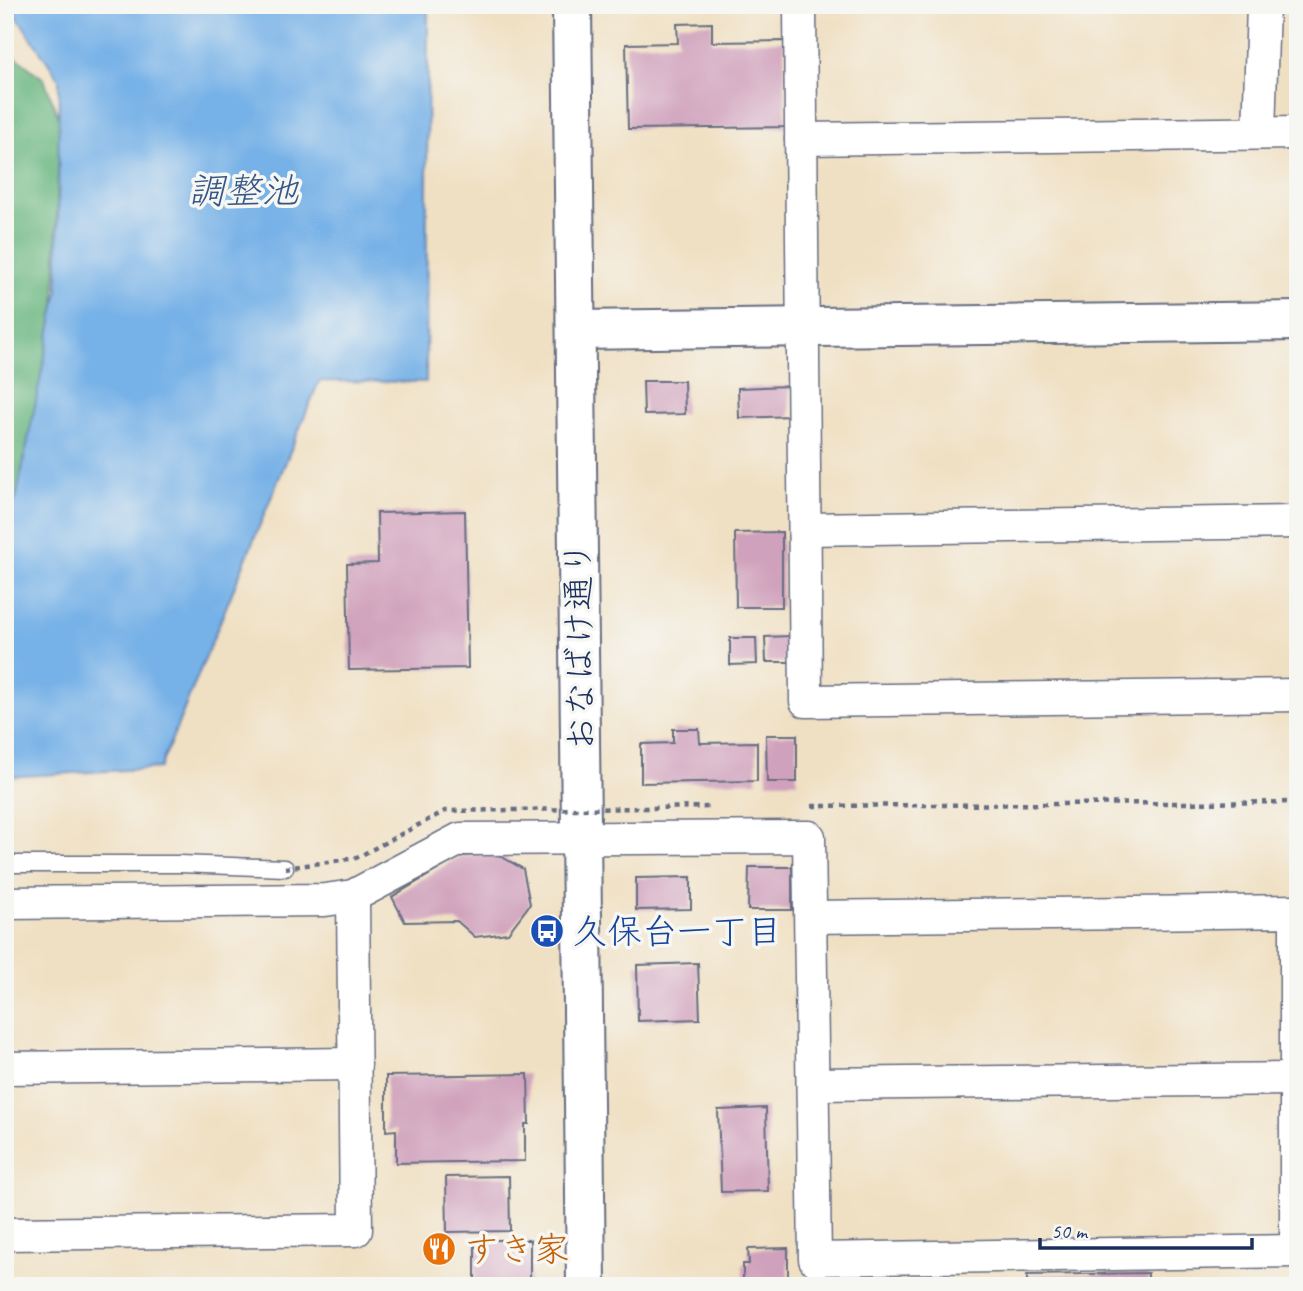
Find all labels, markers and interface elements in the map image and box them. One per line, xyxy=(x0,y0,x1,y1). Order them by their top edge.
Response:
water label: 調整池 xyxy=(188,167,299,214)
street label: おなばけ通り xyxy=(555,540,604,752)
place label: 久保台一丁目 xyxy=(572,909,782,954)
bus stop icon: 久保台一丁目 xyxy=(528,912,566,950)
scale bar xyxy=(1040,1207,1252,1251)
text: 50 m xyxy=(1051,1218,1089,1244)
place label: すき家 xyxy=(464,1227,569,1272)
restaurant icon: すき家 xyxy=(420,1230,458,1268)

